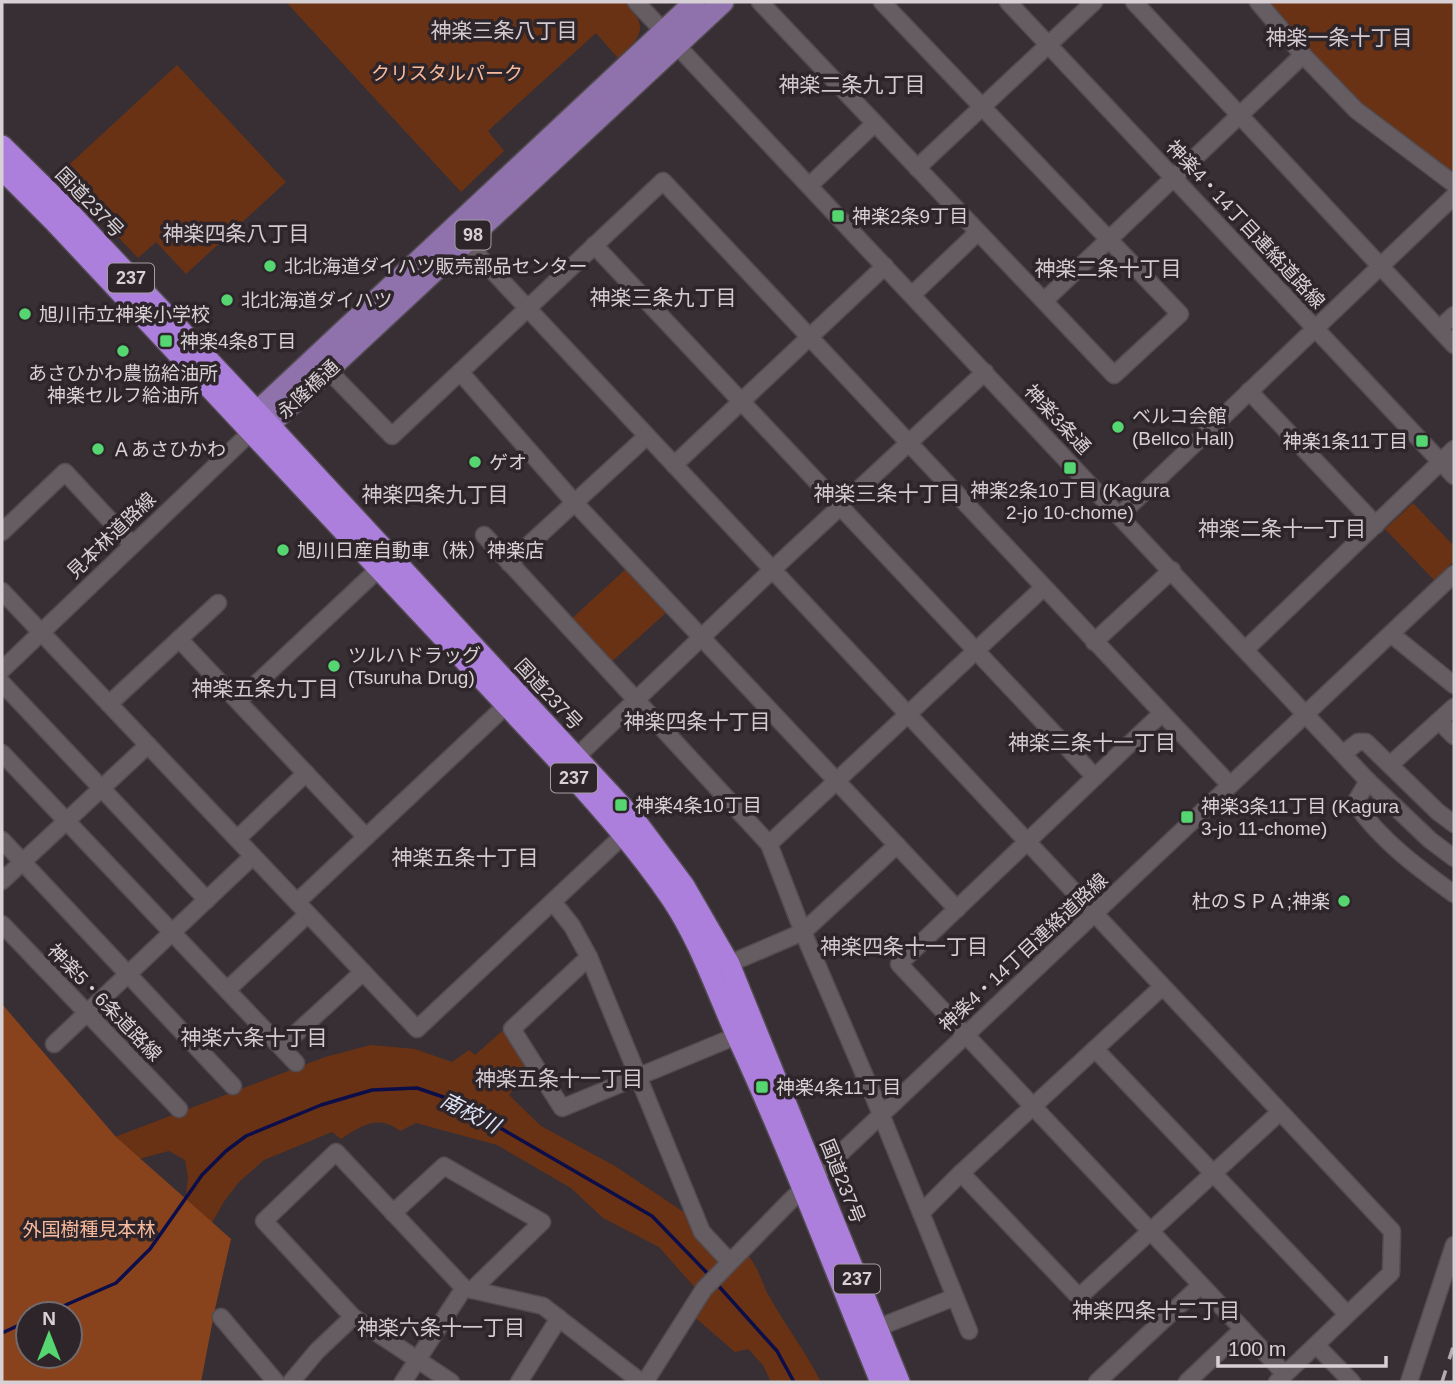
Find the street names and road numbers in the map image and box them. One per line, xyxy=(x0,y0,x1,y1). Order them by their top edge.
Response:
street label: 神楽4・14丁目連絡道路線 xyxy=(1162,136,1329,313)
street label: 国道237号 xyxy=(51,163,128,242)
road number: 98 xyxy=(456,220,490,249)
road number: 237 xyxy=(108,264,154,292)
street label: 永隆橋通 xyxy=(273,356,343,423)
street label: 神楽3条通 xyxy=(1020,381,1095,458)
street label: 見本林道路線 xyxy=(63,488,160,583)
street label: 国道237号 xyxy=(511,655,587,734)
road number: 237 xyxy=(551,764,597,792)
street label: 神楽4・14丁目連絡道路線 xyxy=(935,869,1112,1036)
street label: 神楽5・6条道路線 xyxy=(44,940,166,1065)
street label: 国道237号 xyxy=(816,1136,869,1226)
road number: 237 xyxy=(834,1264,880,1294)

